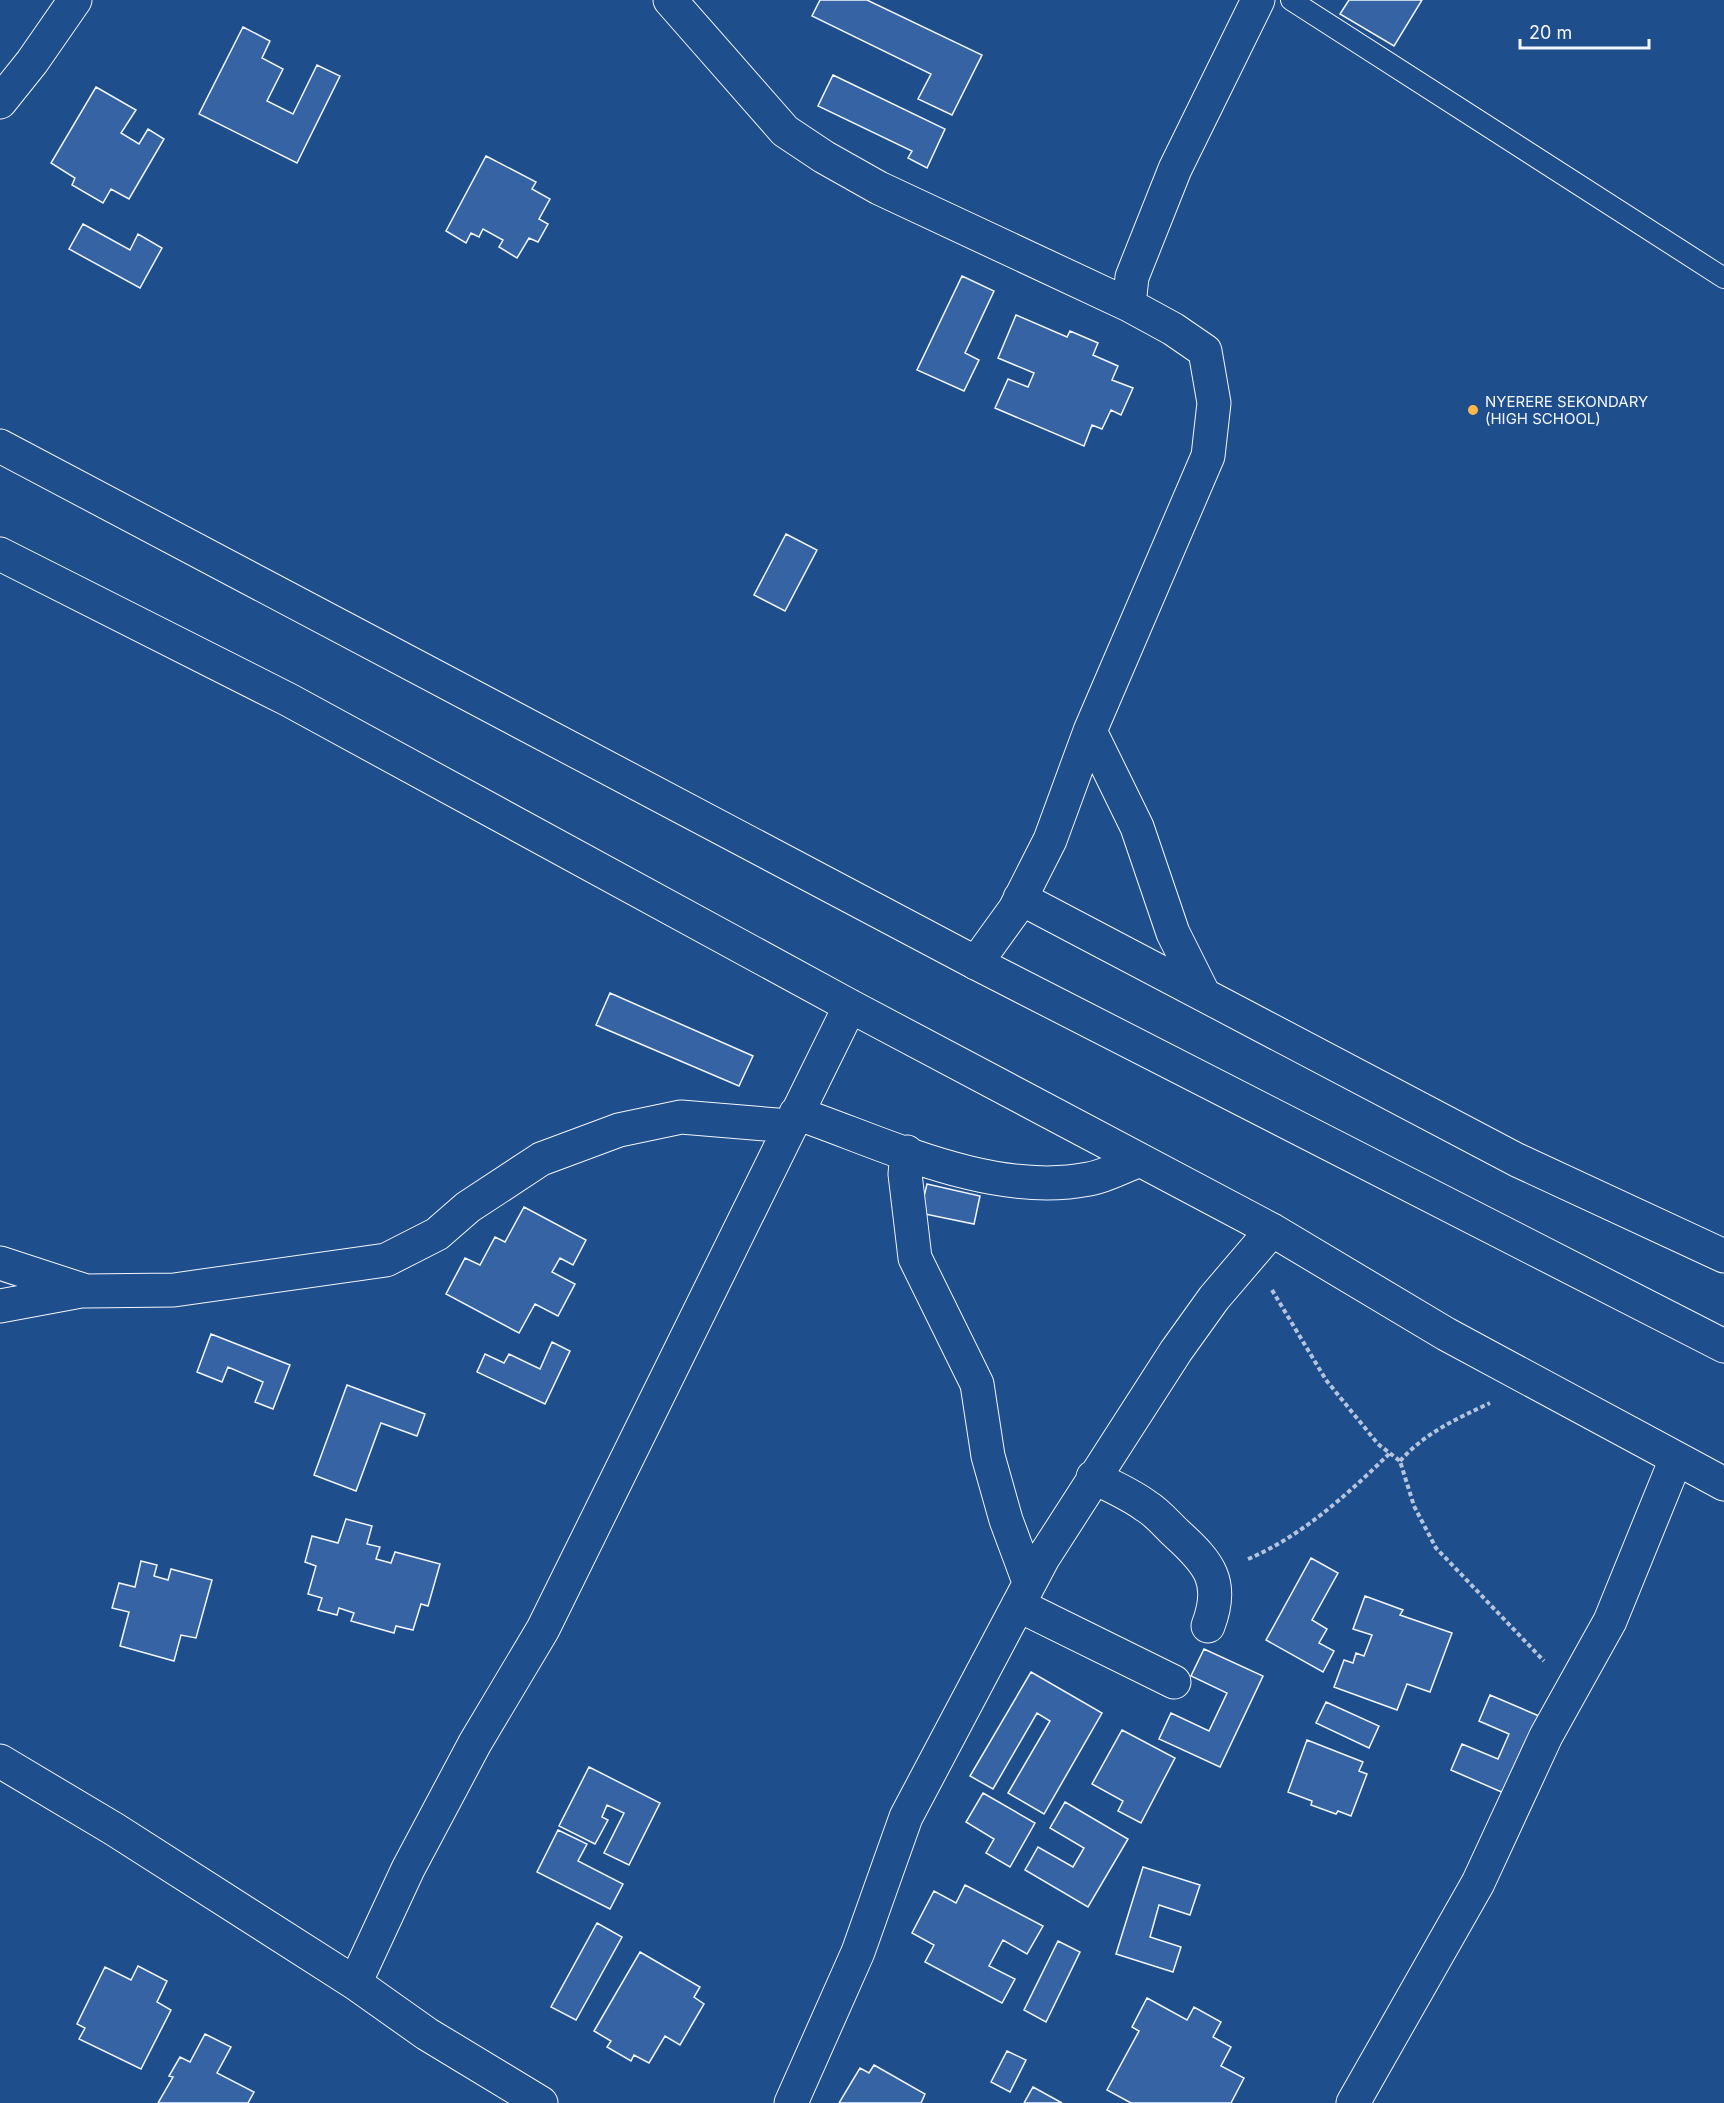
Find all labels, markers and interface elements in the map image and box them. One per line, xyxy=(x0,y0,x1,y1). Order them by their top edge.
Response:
scale bar xyxy=(1520,12,1649,50)
text: 20 m xyxy=(1529,22,1572,43)
place label: NYERERE SEKONDARY (HIGH SCHOOL) xyxy=(1485,392,1648,428)
marker: NYERERE SEKONDARY (HIGH SCHOOL) xyxy=(1466,403,1480,417)

